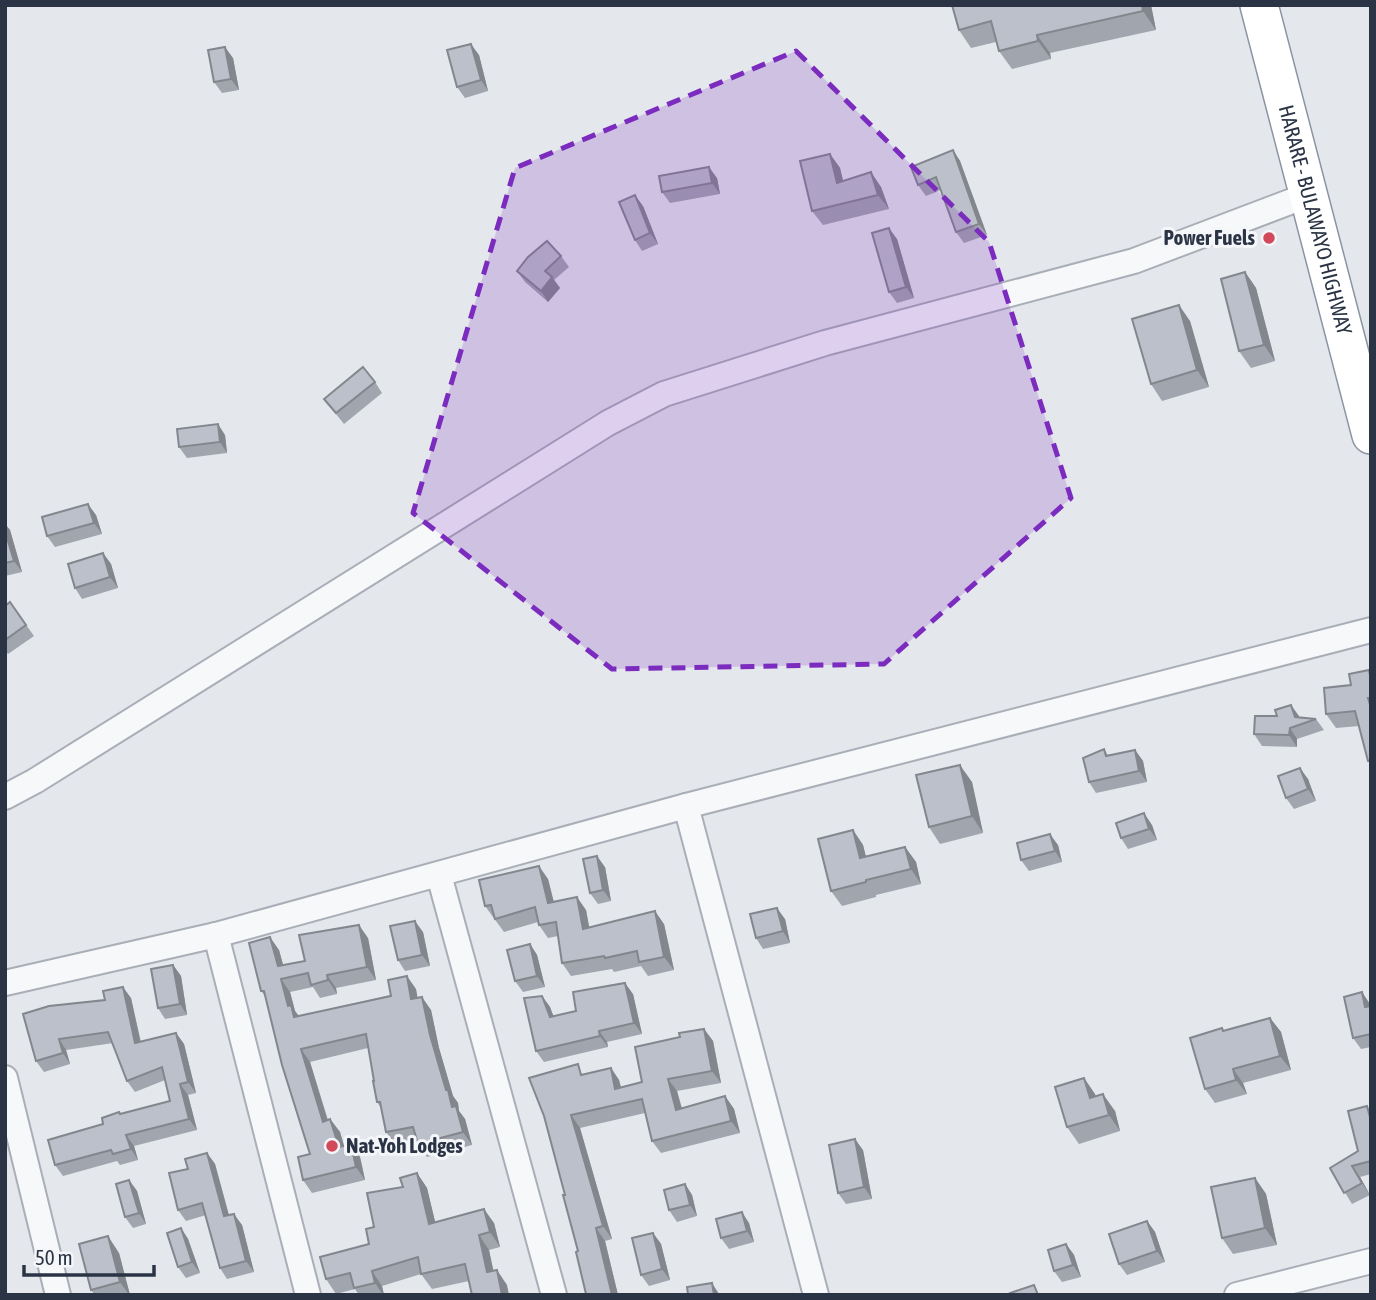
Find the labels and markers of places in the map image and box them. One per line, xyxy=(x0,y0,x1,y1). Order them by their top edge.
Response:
place label: Power Fuels xyxy=(1163,225,1256,249)
marker: Power Fuels xyxy=(1261,230,1277,246)
place label: Nat-Yoh Lodges xyxy=(346,1133,463,1157)
marker: Nat-Yoh Lodges xyxy=(324,1138,340,1154)

